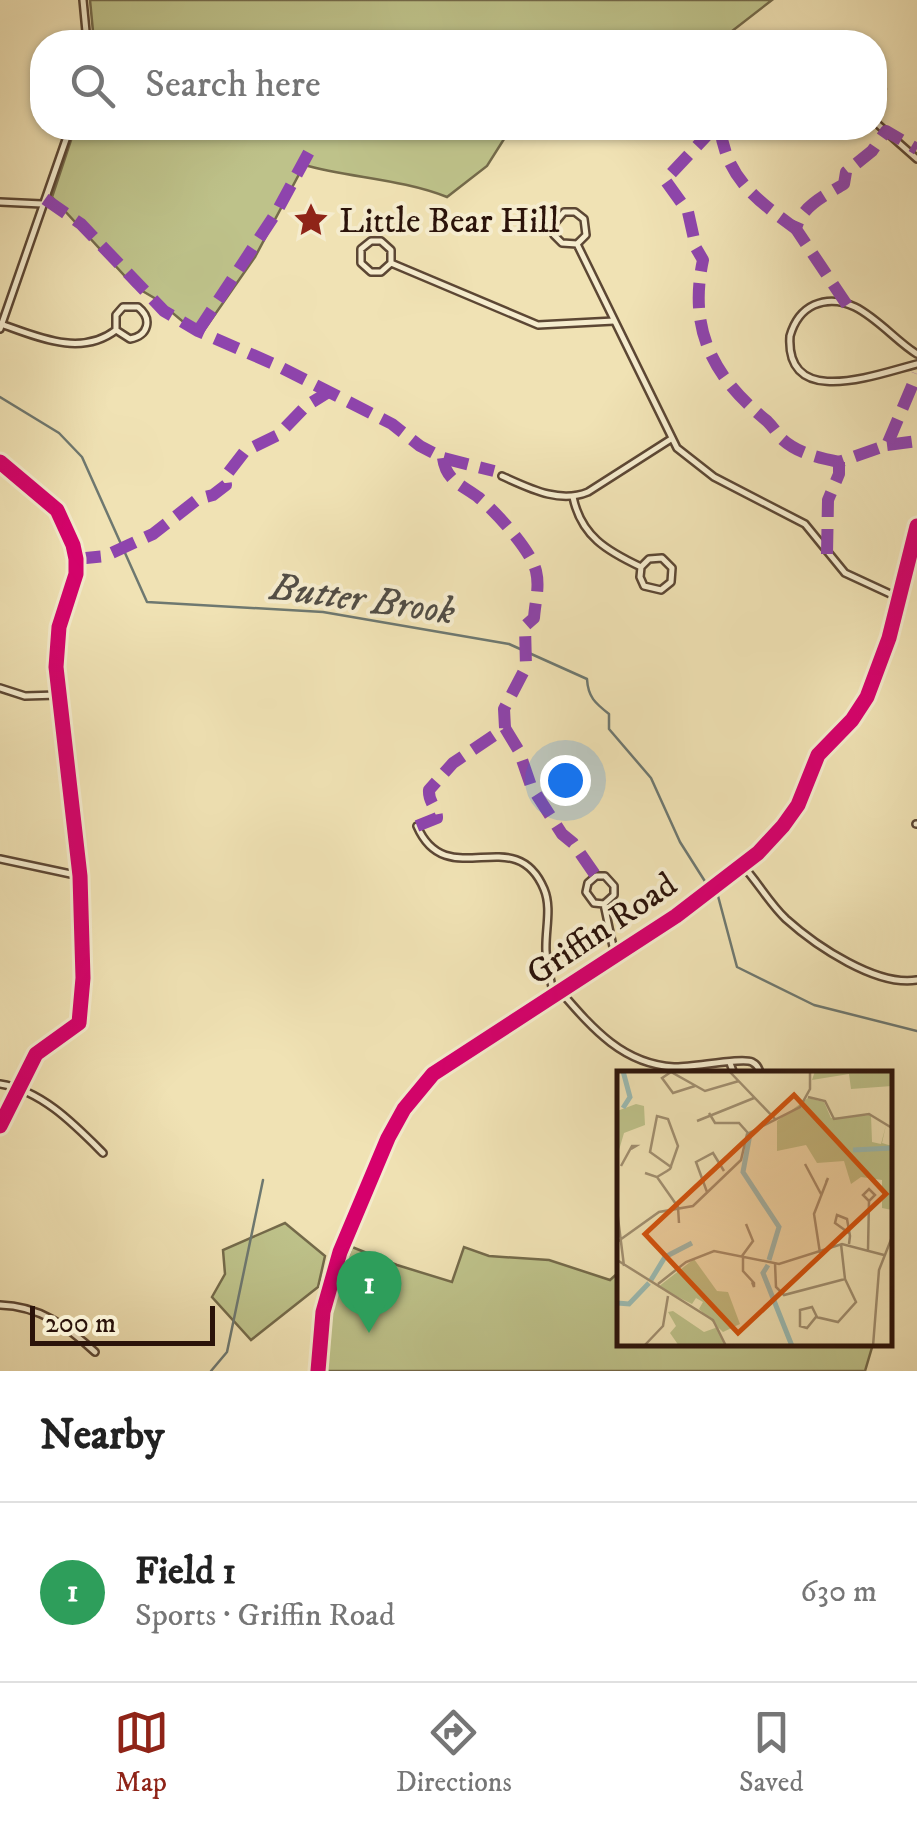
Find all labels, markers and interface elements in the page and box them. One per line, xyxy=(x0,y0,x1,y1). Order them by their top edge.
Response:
search box xyxy=(30,30,887,140)
icon: search xyxy=(65,58,120,113)
text: Search here xyxy=(145,61,321,109)
place label: Little Bear Hill xyxy=(339,200,560,244)
place icon: Little Bear Hill xyxy=(292,201,330,239)
water label: Butter Brook xyxy=(266,563,458,637)
your location xyxy=(540,755,591,806)
street label: Griffin Road xyxy=(518,863,686,996)
inset map xyxy=(617,1071,892,1346)
pin: 1 xyxy=(336,1250,402,1333)
scale bar xyxy=(30,1301,215,1346)
text: 200 m xyxy=(45,1306,116,1341)
text: Nearby xyxy=(40,1410,164,1462)
text: Field 1 xyxy=(135,1548,236,1596)
text: 1 xyxy=(67,1572,78,1612)
text: 630 m xyxy=(800,1572,877,1612)
text: Sports · Griffin Road xyxy=(135,1596,395,1636)
tab: Map xyxy=(114,1705,169,1800)
tab: Directions xyxy=(396,1705,512,1800)
tab: Saved xyxy=(739,1705,803,1800)

